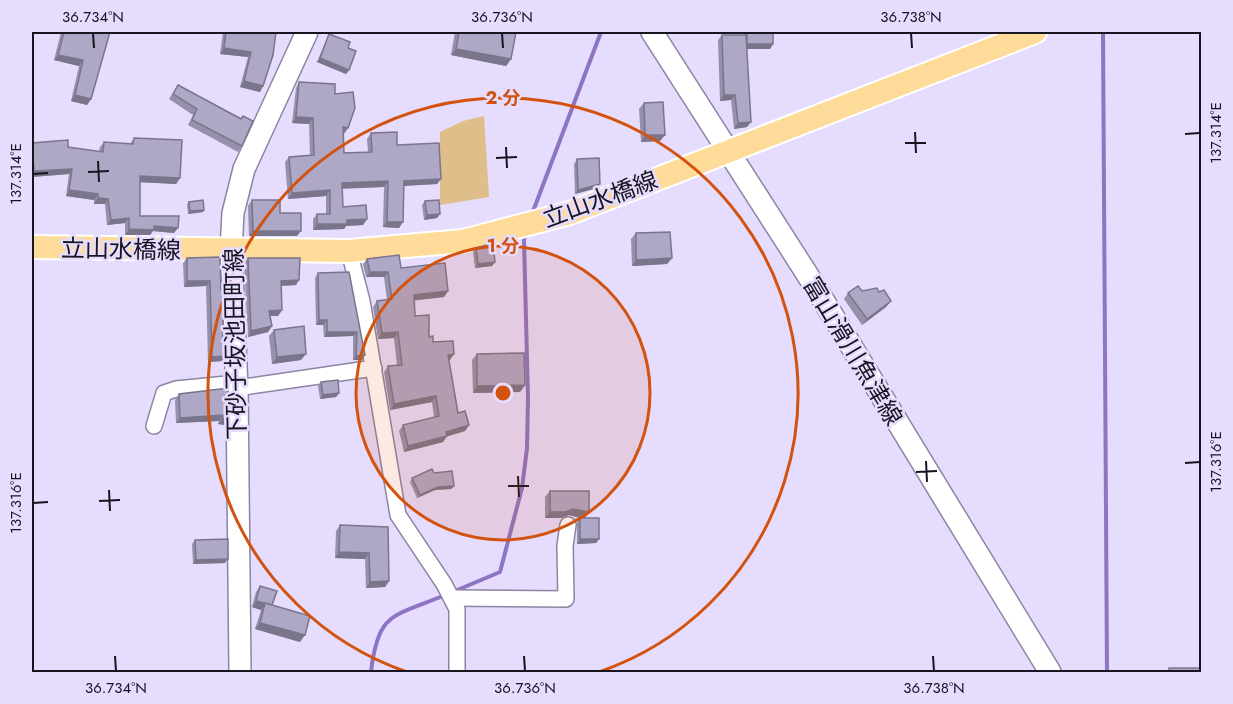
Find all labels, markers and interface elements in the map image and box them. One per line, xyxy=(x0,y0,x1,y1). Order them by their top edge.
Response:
text: 36.734°N xyxy=(62,6,124,28)
text: 36.736°N xyxy=(471,6,533,28)
text: 36.738°N xyxy=(880,6,942,28)
text: 2 分 xyxy=(485,85,521,111)
text: 137.314°E xyxy=(1205,102,1227,164)
text: 137.314°E xyxy=(5,143,27,205)
street label: 立山水橋線 xyxy=(538,162,662,236)
street label: 立山水橋線 xyxy=(61,230,181,268)
text: 1 分 xyxy=(487,233,519,259)
street label: 下砂子坂池田町線 xyxy=(216,248,254,440)
street label: 富山滑川魚津線 xyxy=(795,270,911,432)
centre of rings xyxy=(493,383,513,403)
text: 137.316°E xyxy=(1205,431,1227,493)
text: 137.316°E xyxy=(5,472,27,534)
text: 36.734°N xyxy=(85,677,147,699)
text: 36.736°N xyxy=(494,677,556,699)
text: 36.738°N xyxy=(903,677,965,699)

